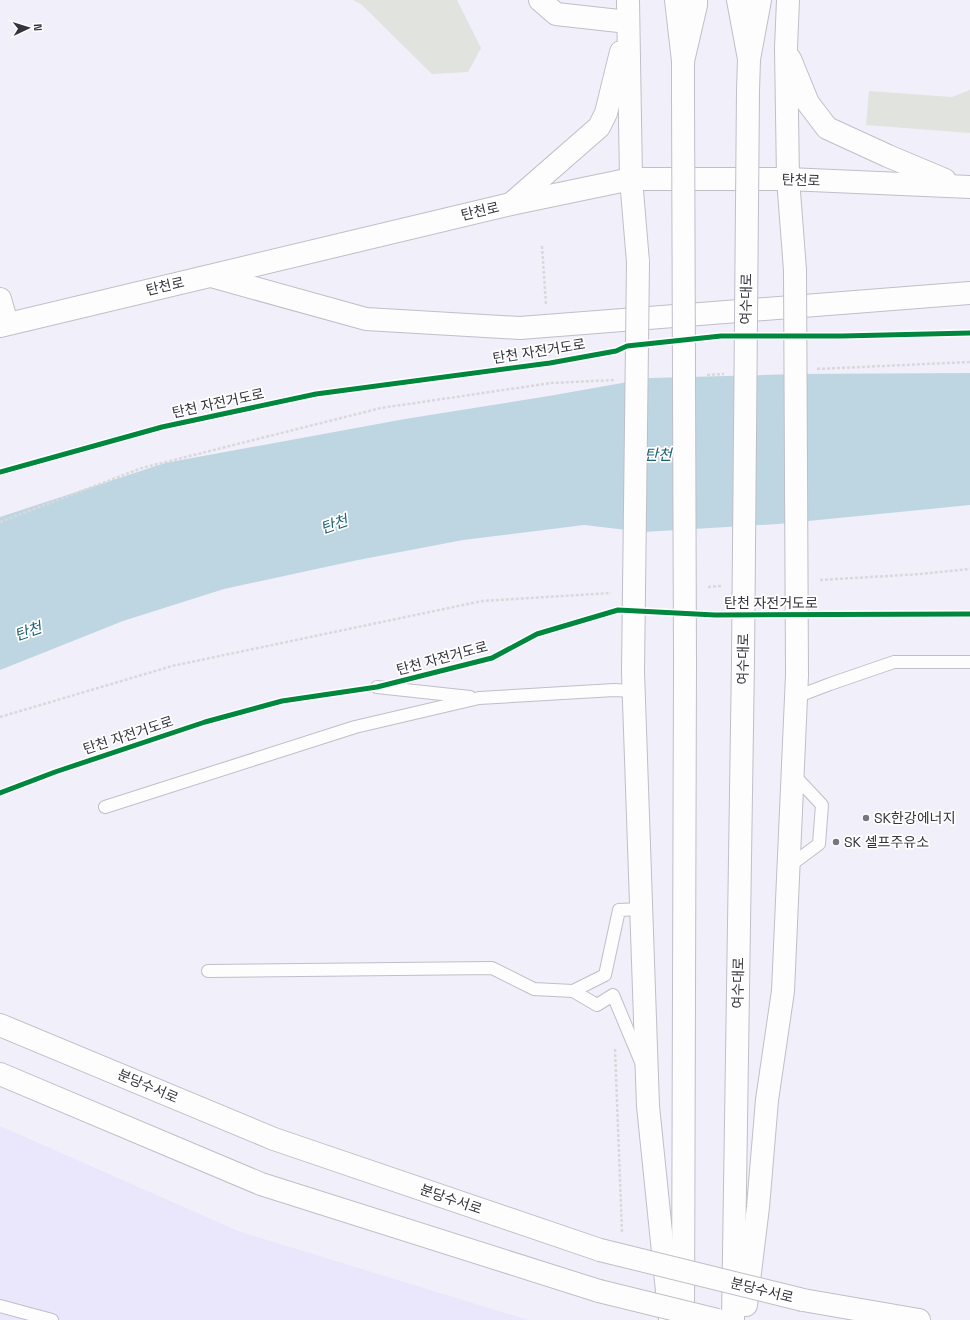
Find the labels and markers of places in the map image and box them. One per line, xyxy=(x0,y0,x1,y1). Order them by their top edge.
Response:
place label: SK한강에너지 xyxy=(874,809,956,827)
marker: SK한강에너지 xyxy=(861,813,871,823)
place label: SK 셀프주유소 xyxy=(844,833,929,851)
marker: SK 셀프주유소 xyxy=(831,837,841,847)

